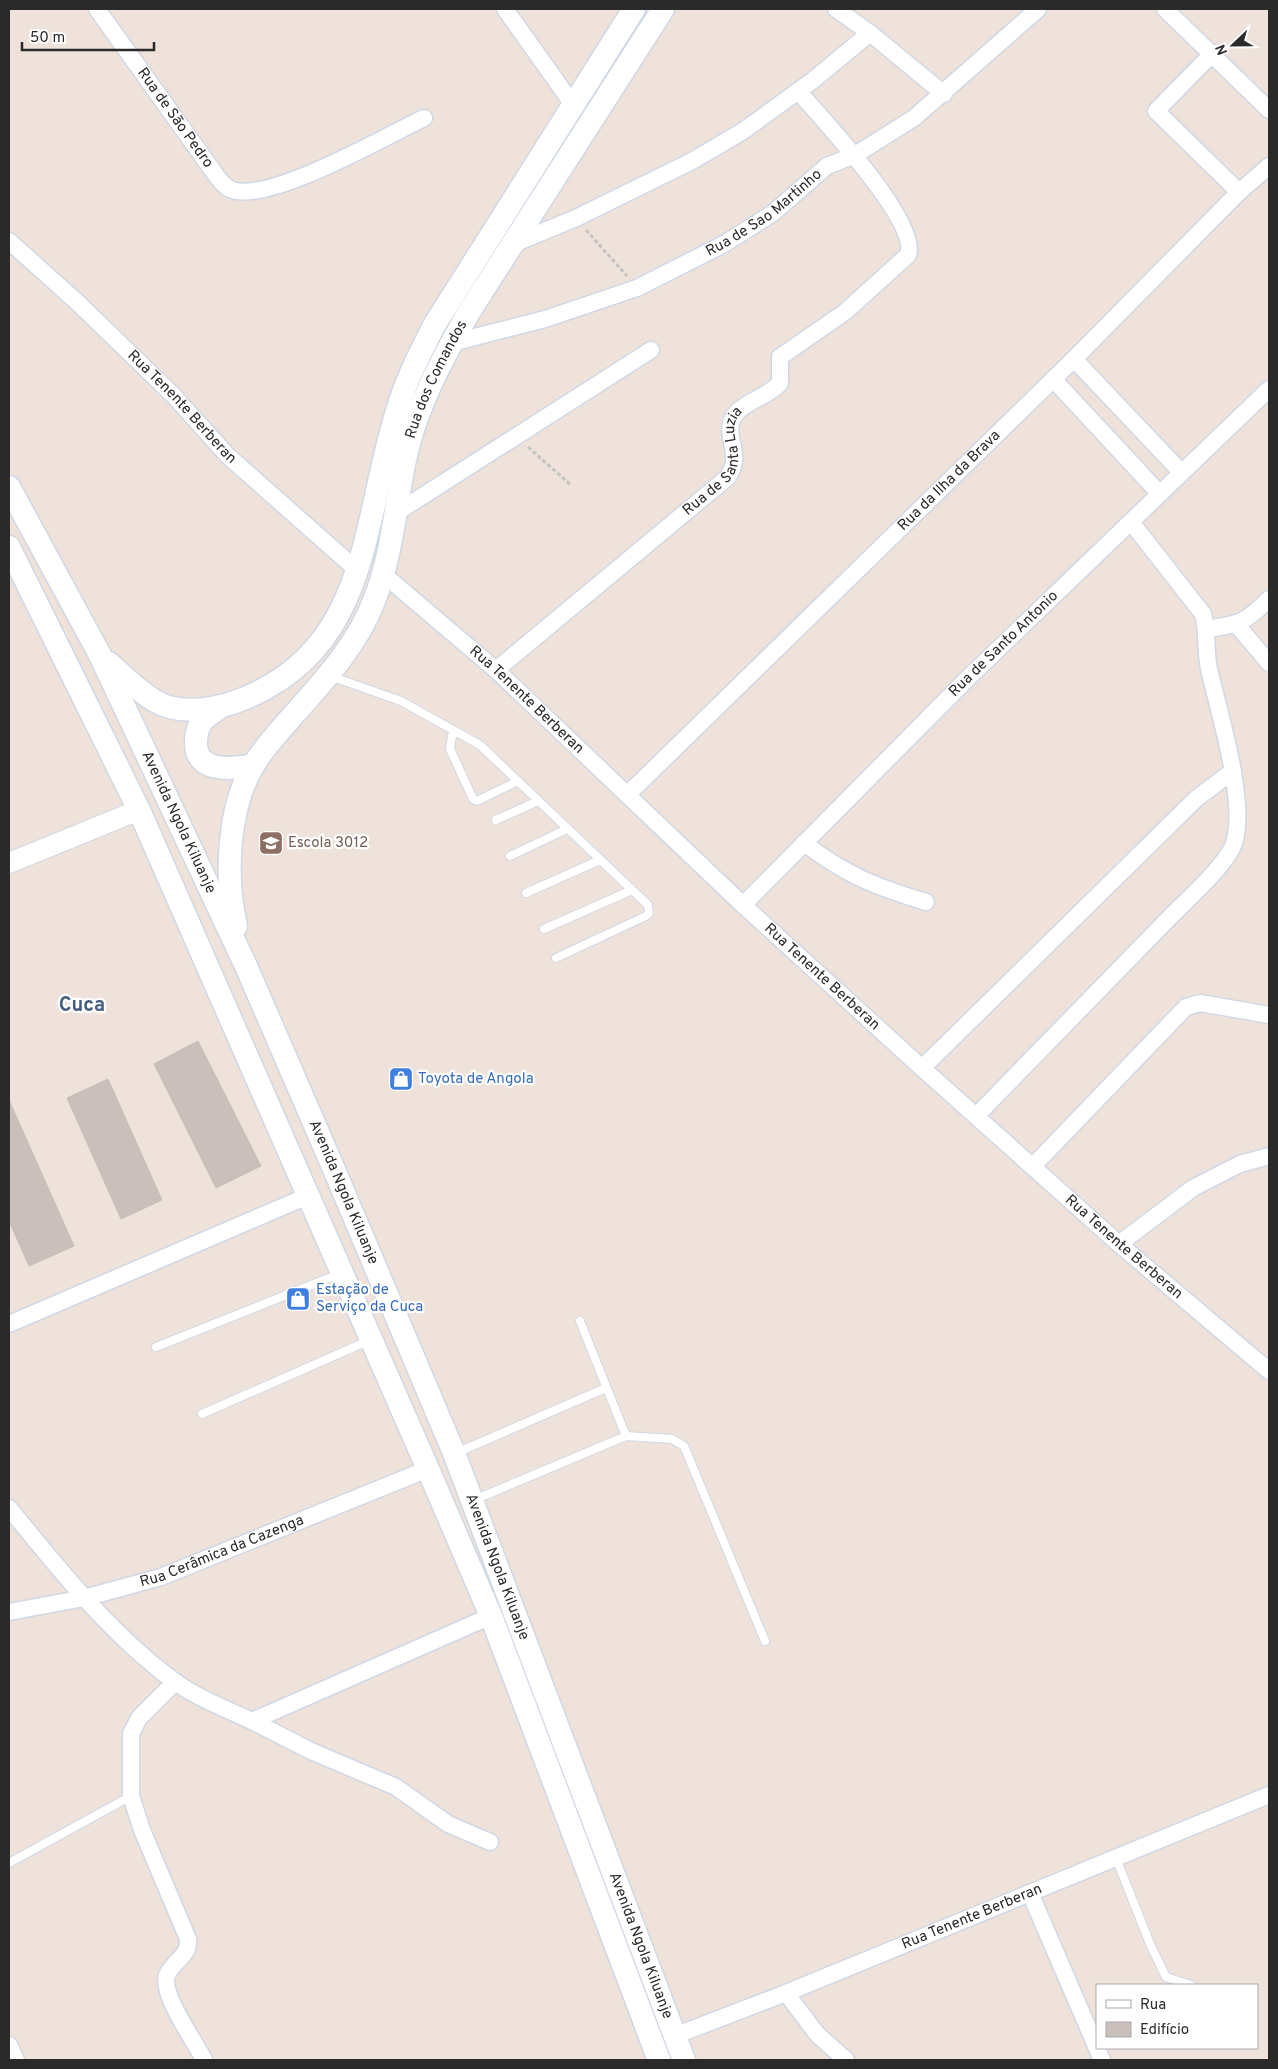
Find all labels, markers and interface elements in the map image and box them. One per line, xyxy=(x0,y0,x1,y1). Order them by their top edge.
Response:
scale bar xyxy=(22,20,155,52)
north arrow xyxy=(1208,20,1258,70)
text: 50 m xyxy=(30,29,65,48)
text: N xyxy=(1213,41,1232,57)
street label: Rua de São Pedro xyxy=(133,64,217,172)
street label: Rua de Sao Martinho xyxy=(703,165,826,261)
street label: Rua dos Comandos xyxy=(401,317,472,441)
street label: Rua Tenente Berberan xyxy=(123,346,240,468)
street label: Rua de Santa Luzia xyxy=(679,403,747,520)
street label: Rua da Ilha da Brava xyxy=(894,426,1005,535)
street label: Rua de Santo Antonio xyxy=(945,587,1062,701)
street label: Rua Tenente Berberan xyxy=(465,642,588,758)
street label: Avenida Ngola Kiluanje xyxy=(137,748,220,897)
school or university icon: Escola 3012 xyxy=(258,830,284,856)
place label: Escola 3012 xyxy=(288,834,368,853)
street label: Rua Tenente Berberan xyxy=(760,919,884,1034)
district label: Cuca xyxy=(59,993,105,1019)
shop icon: Toyota de Angola xyxy=(388,1066,414,1092)
place label: Toyota de Angola xyxy=(418,1070,534,1089)
street label: Avenida Ngola Kiluanje xyxy=(304,1117,383,1267)
street label: Rua Tenente Berberan xyxy=(1061,1191,1187,1303)
place label: Estação de Serviço da Cuca xyxy=(316,1281,423,1317)
shop icon: Estação de Serviço da Cuca xyxy=(285,1286,311,1312)
street label: Avenida Ngola Kiluanje xyxy=(461,1491,534,1643)
street label: Rua Cerâmica da Cazenga xyxy=(138,1511,307,1592)
street label: Avenida Ngola Kiluanje xyxy=(604,1870,677,2022)
street label: Rua Tenente Berberan xyxy=(899,1880,1045,1954)
legend xyxy=(1096,1984,1258,2049)
text: Rua xyxy=(1140,1996,1166,2015)
text: Edifício xyxy=(1140,2021,1189,2040)

